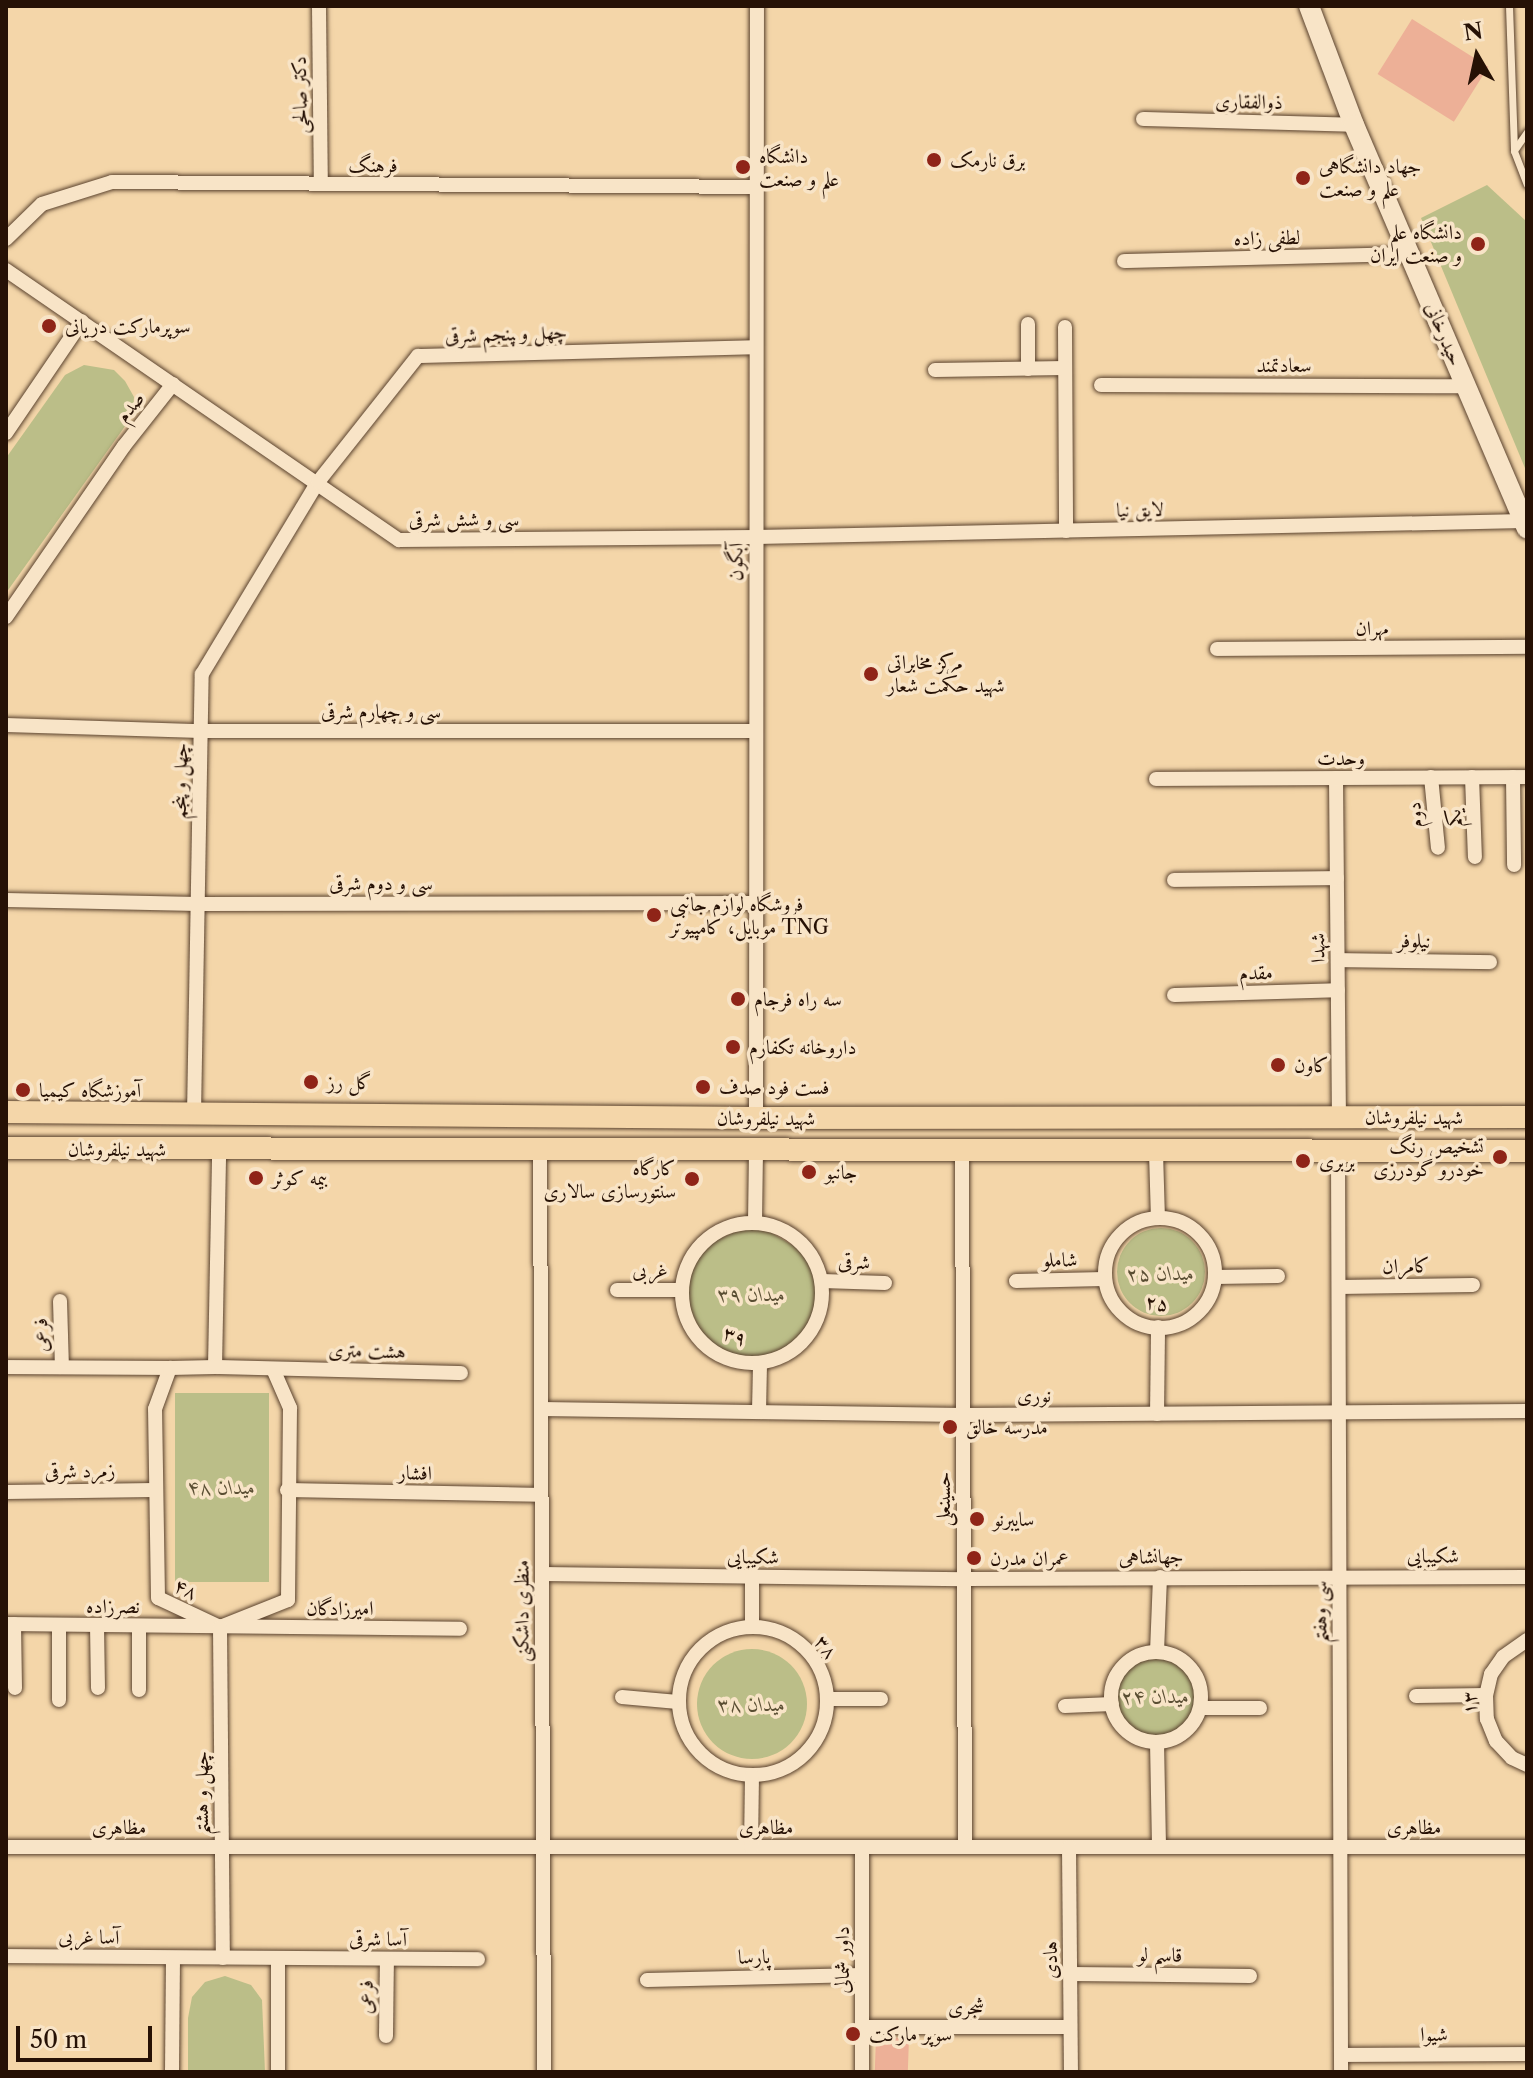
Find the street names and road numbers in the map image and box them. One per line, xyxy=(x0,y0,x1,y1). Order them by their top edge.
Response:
street label: دکتر صالحی xyxy=(287,56,313,134)
street label: ذوالفقاری xyxy=(1215,89,1283,115)
street label: فرهنگ xyxy=(348,153,398,177)
street label: لطفی زاده xyxy=(1234,225,1300,251)
street label: حیدرخانی xyxy=(1420,299,1468,369)
street label: چهل و ‍پنجم شرقی xyxy=(444,320,568,348)
street label: سعادتمند xyxy=(1256,353,1312,377)
street label: صدم xyxy=(111,387,149,427)
street label: لایق نیا xyxy=(1116,498,1164,522)
street label: سی و شش شرقی xyxy=(409,507,519,531)
street label: آبگون xyxy=(724,543,748,581)
street label: مهران xyxy=(1355,616,1389,640)
street label: سی و چهارم شرقی xyxy=(321,699,441,723)
street label: چهل و پنجم xyxy=(167,743,193,819)
street label: وحدت xyxy=(1317,746,1365,770)
street label: دوم xyxy=(1402,801,1428,829)
street label: یکم xyxy=(1442,809,1466,827)
street label: سی و دوم شرقی xyxy=(329,871,433,895)
street label: نیلوفر xyxy=(1397,929,1431,953)
street label: شهدا xyxy=(1306,933,1330,963)
street label: مقدم xyxy=(1239,960,1273,986)
street label: شهید نیلفروشان xyxy=(1365,1105,1463,1129)
street label: شهید نیلفروشان xyxy=(717,1106,815,1130)
street label: شهید نیلفروشان xyxy=(68,1137,166,1161)
street label: شاملو xyxy=(1042,1248,1078,1272)
street label: شرقی xyxy=(837,1249,871,1275)
street label: کامران xyxy=(1382,1254,1430,1278)
street label: غربی xyxy=(632,1258,668,1282)
street label: ۲۵ xyxy=(1144,1289,1170,1317)
street label: فرعی xyxy=(28,1317,54,1353)
street label: ۳۹ xyxy=(720,1321,750,1351)
street label: هشت متری xyxy=(328,1338,406,1364)
street label: نوری xyxy=(1017,1383,1051,1407)
street label: زمرد شرقی xyxy=(44,1458,116,1484)
street label: افشار xyxy=(398,1461,432,1485)
street label: حسینعلی xyxy=(931,1472,955,1526)
street label: جهانشاهی xyxy=(1118,1544,1184,1570)
street label: شکیبایی xyxy=(1407,1544,1459,1568)
street label: شکیبایی xyxy=(727,1545,779,1569)
street label: منظری داشکنی xyxy=(510,1560,534,1662)
street label: ۴۸ xyxy=(170,1573,202,1605)
street label: سی وهفتم xyxy=(1308,1581,1332,1643)
street label: نصرزاده xyxy=(86,1594,140,1618)
street label: امیرزادگان xyxy=(306,1596,374,1620)
street label: ۳۸ xyxy=(809,1630,843,1664)
street label: ۱۳ xyxy=(1457,1691,1481,1715)
street label: چهل و هشتم xyxy=(189,1751,213,1835)
street label: مظاهری xyxy=(92,1815,146,1839)
street label: مظاهری xyxy=(739,1815,793,1839)
street label: مظاهری xyxy=(1387,1815,1441,1839)
street label: آسا غربی xyxy=(58,1924,120,1950)
street label: آسا شرقی xyxy=(349,1926,407,1952)
street label: داور شمالی xyxy=(830,1926,854,1994)
street label: هادی xyxy=(1038,1941,1062,1979)
street label: قاسم لو xyxy=(1138,1943,1182,1967)
street label: پارسا xyxy=(738,1945,770,1969)
street label: فرعی xyxy=(354,1980,378,2014)
street label: شجری xyxy=(948,1995,984,2019)
street label: شیوا xyxy=(1420,2022,1448,2046)

